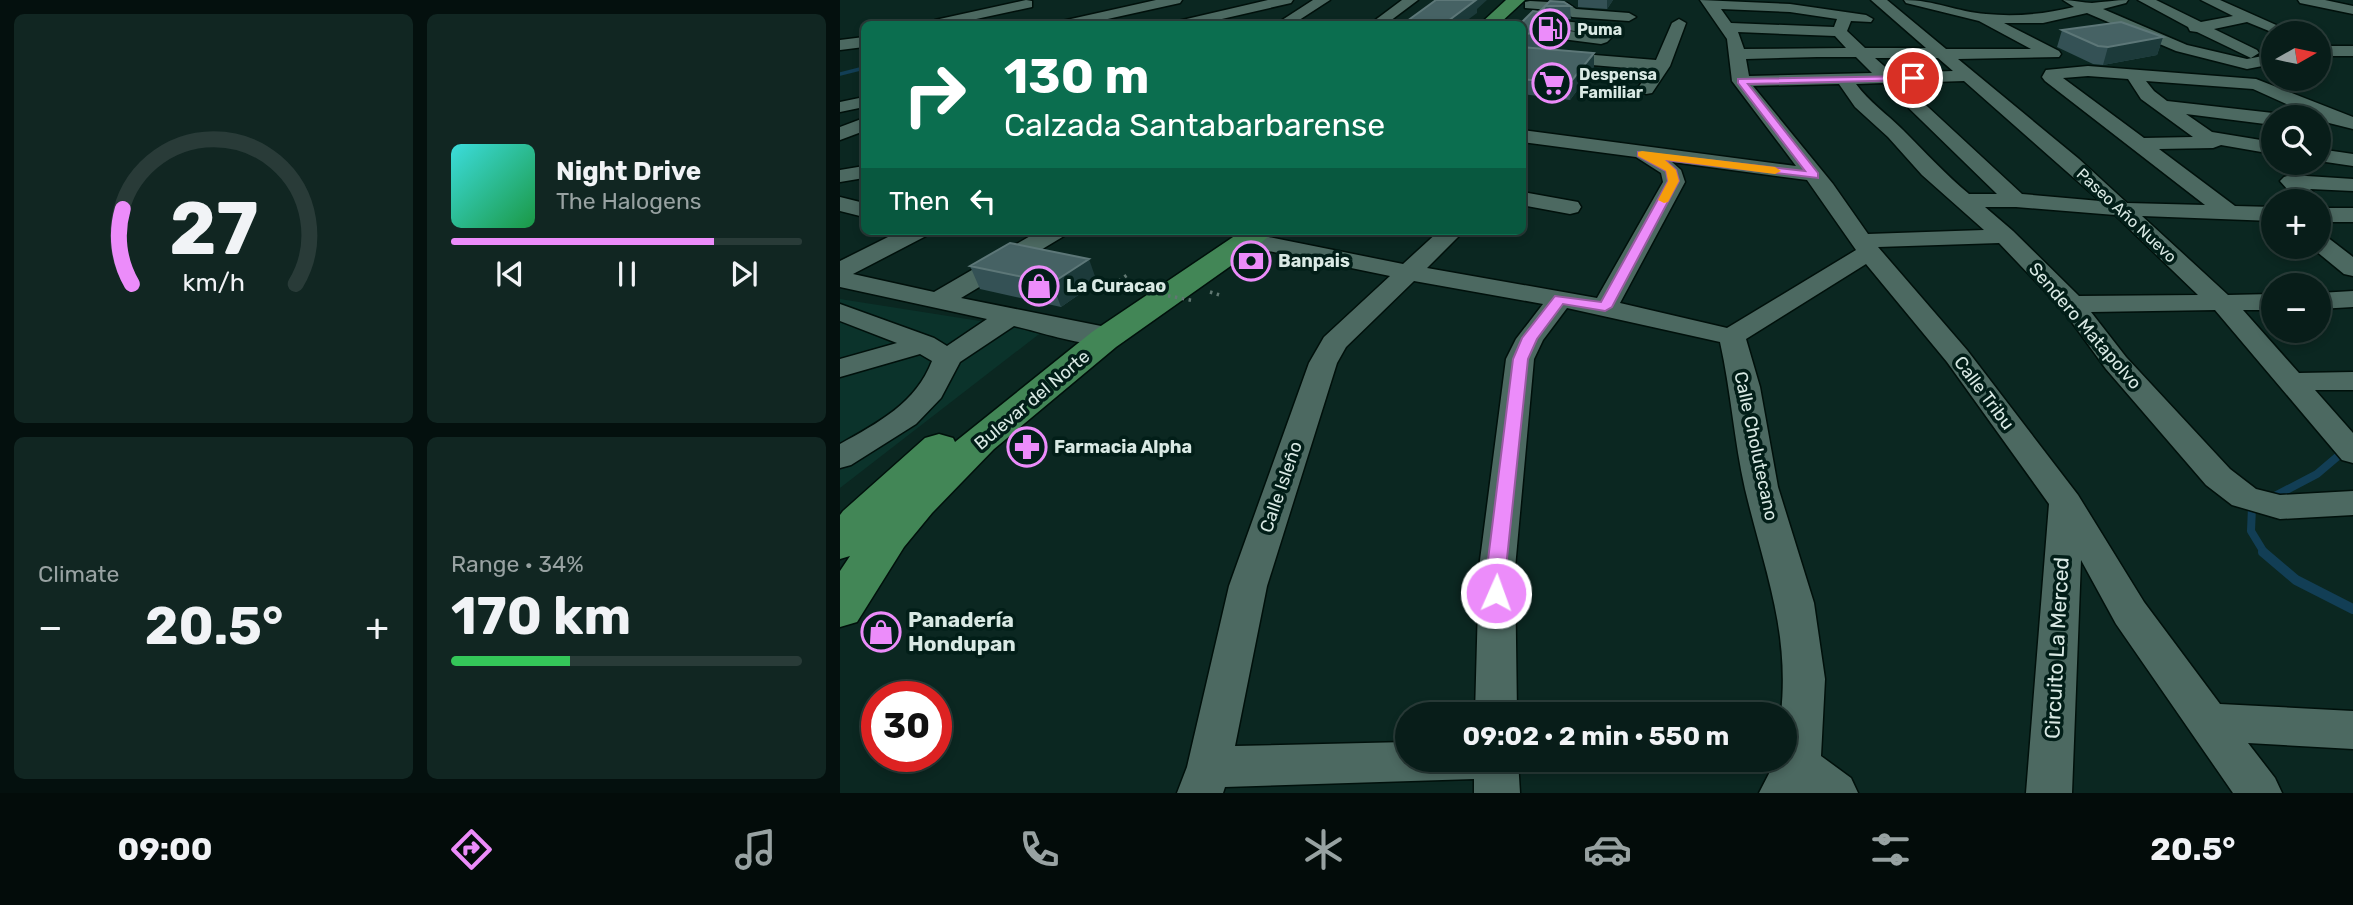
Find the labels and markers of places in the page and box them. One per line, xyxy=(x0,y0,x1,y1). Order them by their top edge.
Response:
fuel station icon: Puma xyxy=(1529,8,1571,50)
place label: Puma xyxy=(1577,20,1622,39)
pin xyxy=(1883,48,1943,108)
supermarket icon: Despensa Familiar xyxy=(1531,62,1573,104)
place label: Despensa Familiar xyxy=(1579,65,1657,102)
bank icon: Banpais xyxy=(1230,240,1272,282)
place label: Banpais xyxy=(1278,250,1350,272)
shop icon: La Curacao xyxy=(1018,265,1060,307)
place label: La Curacao xyxy=(1066,275,1166,297)
pharmacy icon: Farmacia Alpha xyxy=(1006,426,1048,468)
place label: Farmacia Alpha xyxy=(1054,436,1192,458)
place label: Panadería Hondupan xyxy=(908,607,1016,656)
shop icon: Panadería Hondupan xyxy=(860,611,902,653)

